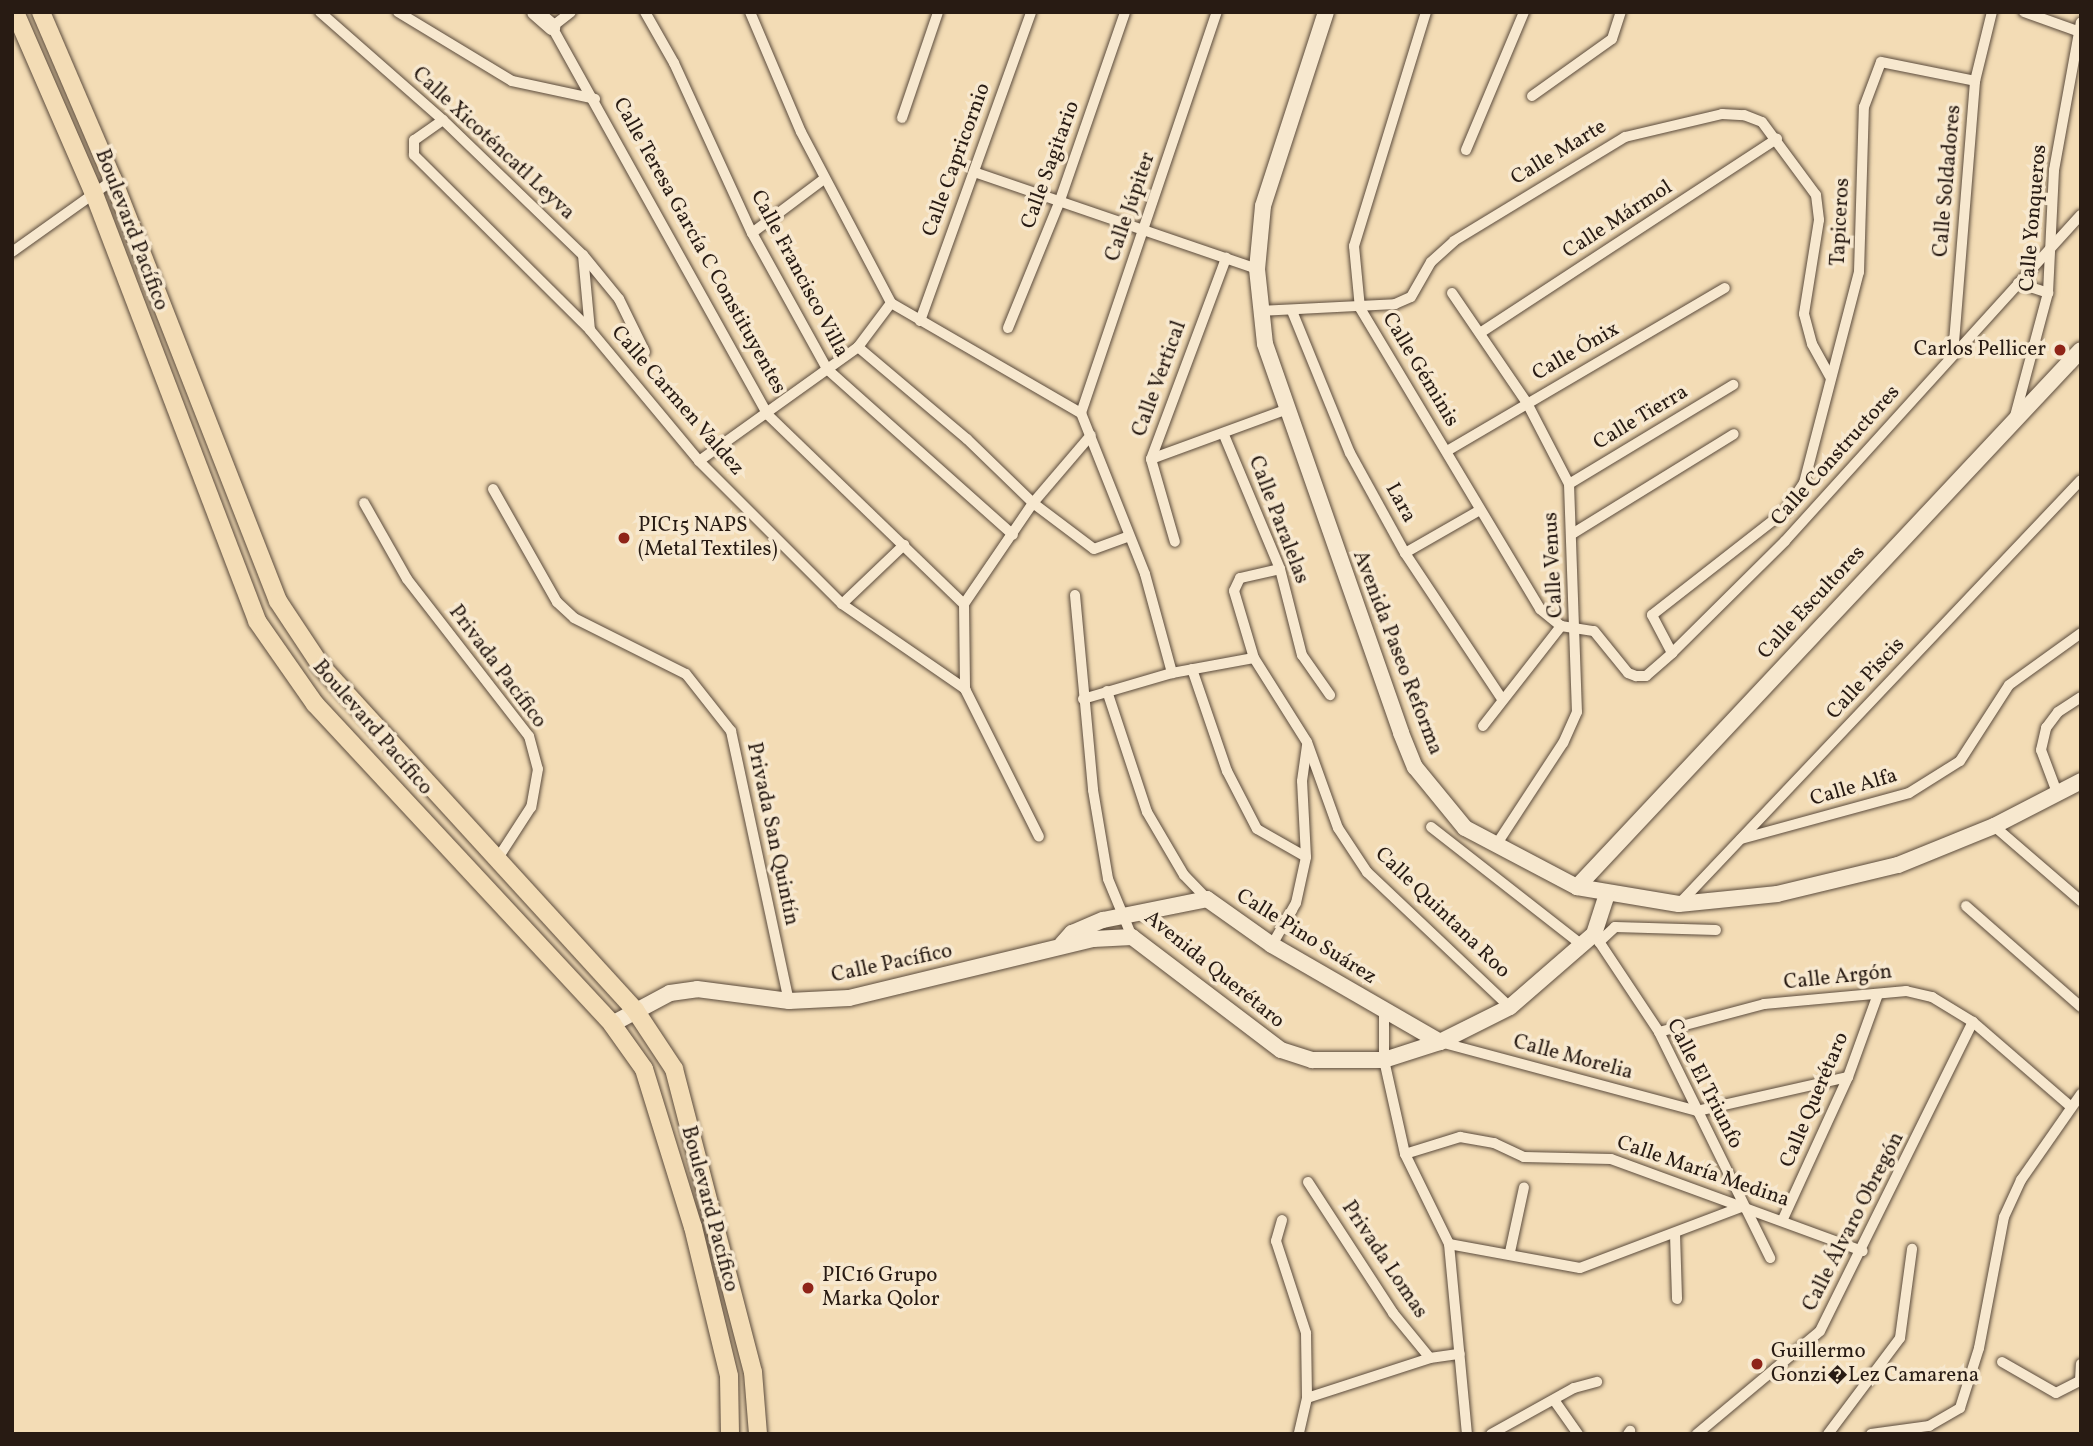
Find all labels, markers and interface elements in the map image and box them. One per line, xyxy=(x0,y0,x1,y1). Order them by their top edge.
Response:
street label: Calle Xicoténcatl Leyva xyxy=(406,62,580,226)
street label: Calle Capricornio xyxy=(918,80,996,240)
street label: Calle Teresa García C Constituyentes xyxy=(607,93,791,399)
street label: Calle Sagitario xyxy=(1016,98,1086,232)
street label: Calle Soldadores xyxy=(1929,104,1967,258)
street label: Calle Marte xyxy=(1507,115,1611,191)
street label: Calle Yonqueros xyxy=(2015,143,2053,293)
street label: Boulevard Pacífico xyxy=(89,146,173,314)
street label: Calle Júpiter xyxy=(1101,149,1161,265)
street label: Calle Mármol xyxy=(1559,175,1677,265)
street label: Tapiceros xyxy=(1826,177,1856,267)
street label: Calle Francisco Villa xyxy=(744,186,854,362)
street label: Calle Géminis xyxy=(1376,308,1464,432)
street label: Calle Vertical xyxy=(1127,317,1193,441)
street label: Calle Ónix xyxy=(1528,317,1624,387)
street label: Calle Carmen Valdez xyxy=(605,321,749,481)
place label: Carlos Pellicer xyxy=(1914,337,2046,363)
marker: Carlos Pellicer xyxy=(2052,342,2068,358)
street label: Calle Tierra xyxy=(1589,380,1693,456)
street label: Calle Constructores xyxy=(1766,380,1906,532)
street label: Calle Paralelas xyxy=(1242,453,1314,587)
street label: Lara xyxy=(1379,479,1421,527)
street label: Calle Venus xyxy=(1539,511,1569,619)
place label: PIC15 NAPS (Metal Textiles) xyxy=(638,513,778,563)
marker: PIC15 NAPS (Metal Textiles) xyxy=(616,530,632,546)
street label: Calle Escultores xyxy=(1753,541,1871,665)
street label: Avenida Paseo Reforma xyxy=(1346,547,1448,759)
street label: Privada Pacífico xyxy=(443,601,551,733)
street label: Calle Piscis xyxy=(1822,633,1910,725)
street label: Boulevard Pacífico xyxy=(307,655,437,801)
street label: Privada San Quintín xyxy=(740,740,804,928)
street label: Calle Alfa xyxy=(1807,764,1901,812)
street label: Calle Quintana Roo xyxy=(1369,842,1515,984)
street label: Calle Pino Suárez xyxy=(1231,884,1381,990)
street label: Avenida Querétaro xyxy=(1139,906,1289,1034)
street label: Calle Pacífico xyxy=(829,939,955,989)
street label: Calle Argón xyxy=(1783,960,1893,996)
street label: Calle El Triunfo xyxy=(1660,1014,1748,1154)
street label: Calle Querétaro xyxy=(1775,1029,1855,1171)
street label: Calle Morelia xyxy=(1510,1030,1636,1086)
street label: Boulevard Pacífico xyxy=(675,1123,743,1295)
street label: Calle Álvaro Obregón xyxy=(1798,1128,1910,1316)
street label: Calle María Medina xyxy=(1613,1131,1793,1213)
street label: Privada Lomas xyxy=(1335,1196,1433,1324)
place label: PIC16 Grupo Marka Qolor xyxy=(822,1263,939,1313)
marker: PIC16 Grupo Marka Qolor xyxy=(800,1280,816,1296)
place label: Guillermo Gonzi�Lez Camarena xyxy=(1771,1339,1979,1389)
marker: Guillermo Gonzi�Lez Camarena xyxy=(1749,1356,1765,1372)

